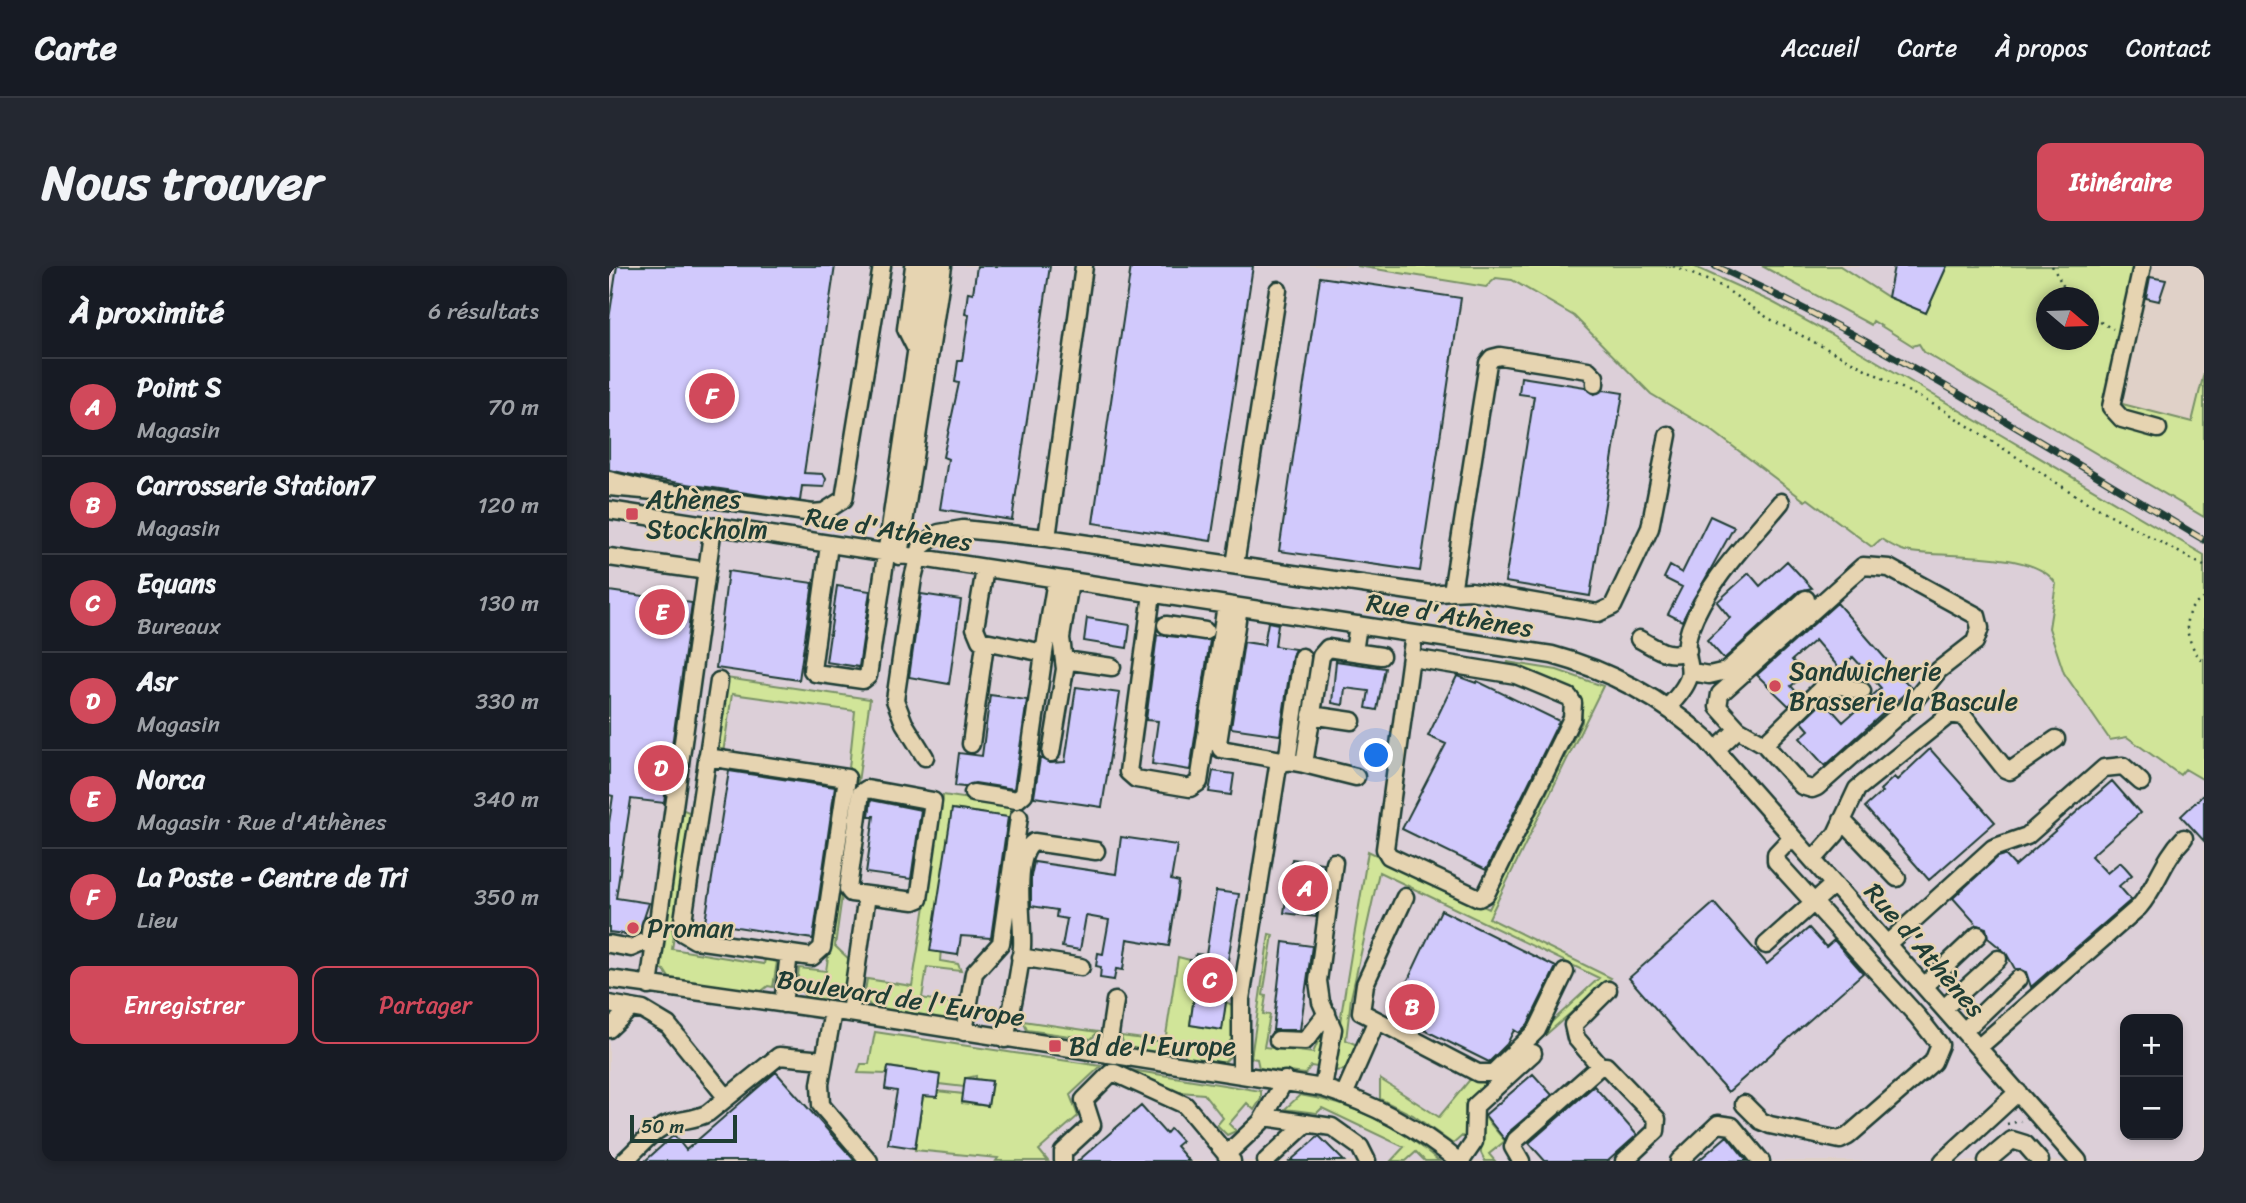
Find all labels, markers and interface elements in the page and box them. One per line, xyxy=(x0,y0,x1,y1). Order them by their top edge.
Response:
text: Carte xyxy=(35,19,117,77)
text: Accueil xyxy=(1781,27,1860,69)
text: Carte xyxy=(1898,27,1957,69)
text: À propos xyxy=(1995,27,2088,69)
text: Contact xyxy=(2126,27,2211,69)
text: Nous trouver xyxy=(42,139,322,226)
button: Itinéraire xyxy=(2037,143,2204,221)
text: À proximité xyxy=(70,285,224,339)
north arrow xyxy=(2036,287,2099,350)
text: 6 résultats xyxy=(428,291,539,332)
text: Point S xyxy=(137,364,222,410)
pin: F xyxy=(689,370,735,422)
text: A xyxy=(85,387,101,428)
text: 70 m xyxy=(488,387,539,428)
text: Magasin xyxy=(137,410,220,451)
text: Carrosserie Station7 xyxy=(137,462,374,508)
place label: Athènes Stockholm xyxy=(645,476,768,552)
text: B xyxy=(86,485,100,526)
text: 120 m xyxy=(478,485,539,526)
street label: Rue d'Athènes xyxy=(802,493,976,565)
marker: Athènes Stockholm xyxy=(624,506,640,522)
text: Magasin xyxy=(137,508,220,549)
text: Equans xyxy=(137,560,216,606)
street label: Rue d'Athènes xyxy=(1363,579,1537,651)
text: C xyxy=(86,583,100,624)
text: 130 m xyxy=(478,583,539,624)
pin: E xyxy=(639,586,685,638)
text: Bureaux xyxy=(137,606,221,647)
place label: Sandwicherie Brasserie la Bascule xyxy=(1789,648,2018,724)
text: Asr xyxy=(137,658,177,704)
marker: Sandwicherie Brasserie la Bascule xyxy=(1767,678,1783,694)
text: D xyxy=(86,681,100,722)
text: 330 m xyxy=(476,681,539,722)
text: Magasin xyxy=(137,704,220,745)
your location xyxy=(1359,738,1393,772)
pin: D xyxy=(638,742,684,794)
text: Norca xyxy=(137,756,205,802)
text: E xyxy=(87,779,99,820)
text: 340 m xyxy=(474,779,539,820)
text: Magasin · Rue d'Athènes xyxy=(137,802,387,843)
text: La Poste - Centre de Tri xyxy=(137,854,407,900)
pin: A xyxy=(1282,862,1328,914)
street label: Rue d'Athènes xyxy=(1853,871,1998,1029)
text: F xyxy=(87,877,99,918)
text: 350 m xyxy=(474,877,539,918)
text: Lieu xyxy=(137,900,178,941)
place label: Proman xyxy=(647,905,734,951)
marker: Proman xyxy=(625,920,641,936)
pin: C xyxy=(1187,954,1233,1006)
street label: Boulevard de l'Europe xyxy=(774,956,1028,1040)
button: Enregistrer xyxy=(70,966,298,1044)
button: Partager xyxy=(312,966,539,1044)
pin: B xyxy=(1389,981,1435,1033)
map controls xyxy=(2120,1014,2183,1140)
button: + xyxy=(2120,1014,2183,1077)
place label: Bd de l'Europe xyxy=(1069,1023,1236,1069)
marker: Bd de l'Europe xyxy=(1047,1038,1063,1054)
button: − xyxy=(2120,1077,2183,1140)
text: 50 m xyxy=(641,1110,684,1143)
scale bar xyxy=(630,1112,737,1144)

